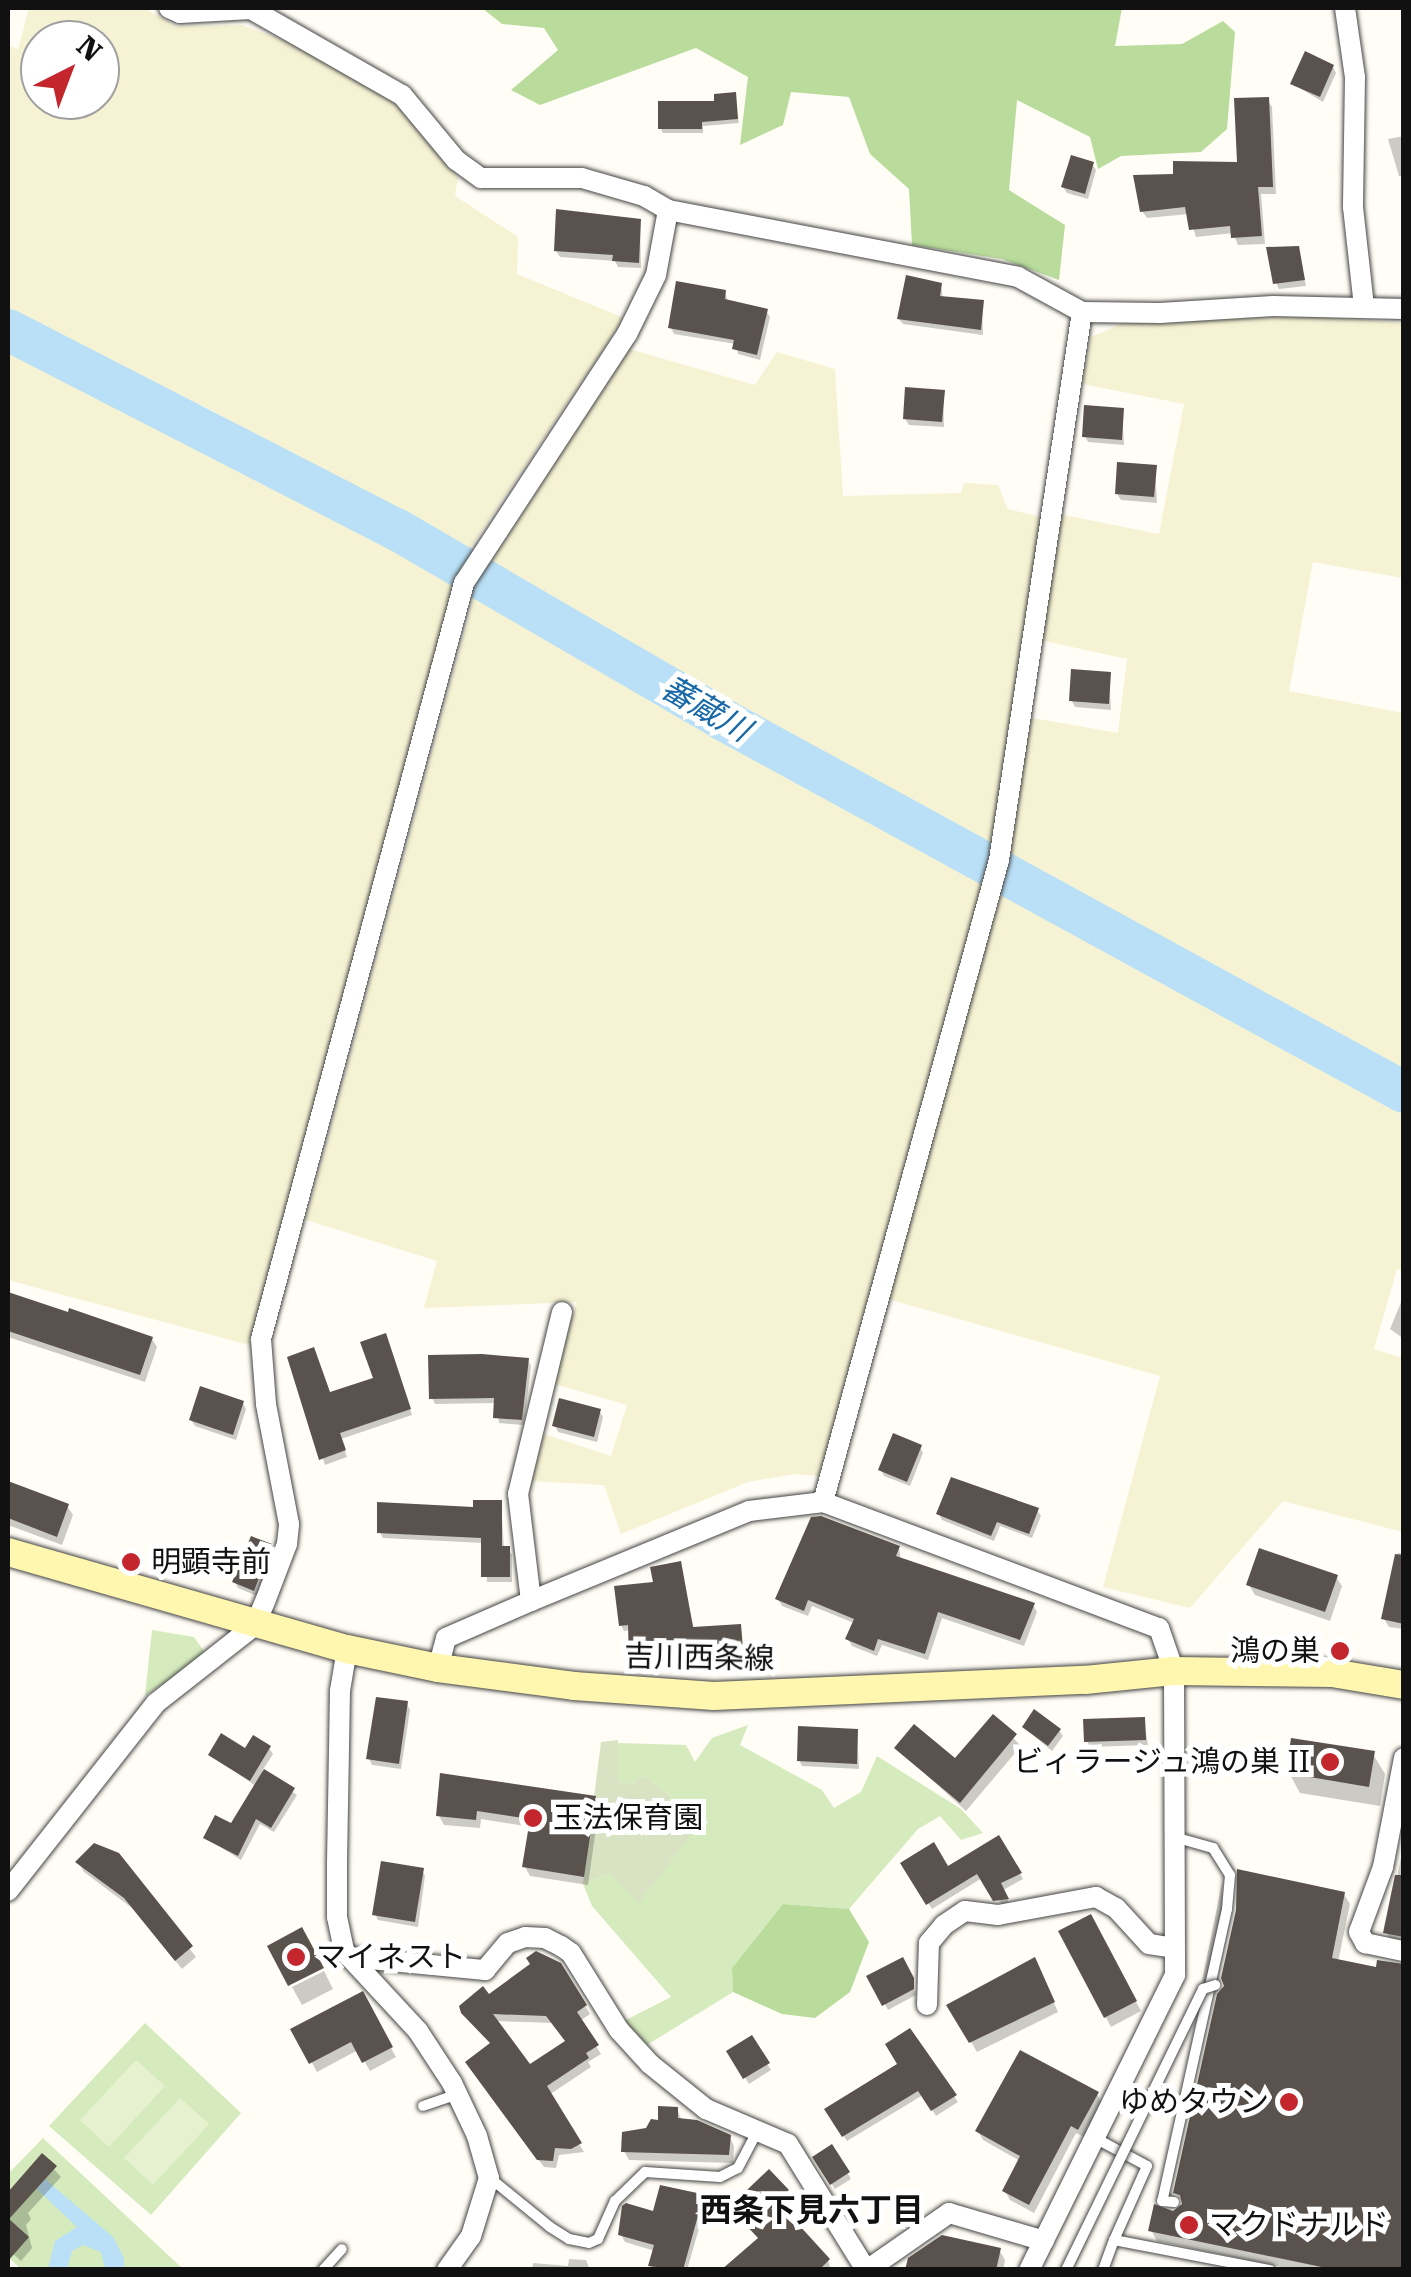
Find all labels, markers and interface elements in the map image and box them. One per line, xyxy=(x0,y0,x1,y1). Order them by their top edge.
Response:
north arrow xyxy=(20,20,120,120)
text: N xyxy=(70,29,108,68)
water label: 蕃蔵川 xyxy=(655,668,757,750)
place label: 明顕寺前 xyxy=(151,1544,271,1580)
marker: 明顕寺前 xyxy=(120,1551,142,1573)
place label: 鴻の巣 xyxy=(1230,1633,1320,1669)
street label: 吉川西条線 xyxy=(624,1639,774,1677)
marker: 鴻の巣 xyxy=(1329,1640,1351,1662)
place label: ビィラージュ鴻の巣 II xyxy=(1010,1744,1310,1780)
marker: ビィラージュ鴻の巣 II xyxy=(1319,1751,1341,1773)
place label: 玉法保育園 xyxy=(553,1800,703,1836)
marker: 玉法保育園 xyxy=(522,1807,544,1829)
place label: マイネスト xyxy=(316,1939,466,1975)
marker: マイネスト xyxy=(285,1946,307,1968)
place label: ゆめタウン xyxy=(1119,2084,1269,2120)
marker: ゆめタウン xyxy=(1278,2091,1300,2113)
district label: 西条下見六丁目 xyxy=(700,2191,924,2229)
place label: マクドナルド xyxy=(1209,2207,1389,2243)
marker: マクドナルド xyxy=(1178,2214,1200,2236)

